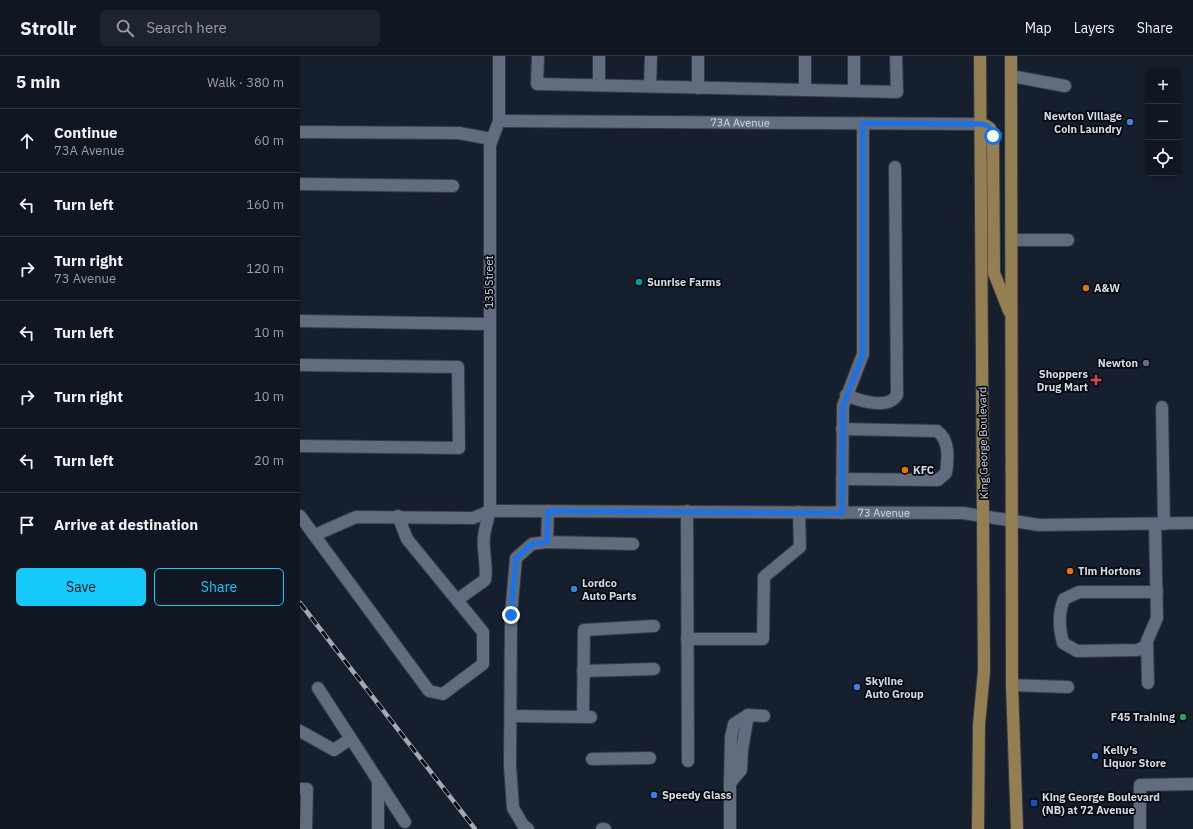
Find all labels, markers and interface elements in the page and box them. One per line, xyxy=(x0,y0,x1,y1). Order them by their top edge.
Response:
search box xyxy=(100,10,380,46)
text: Strollr xyxy=(20,16,76,40)
icon: search xyxy=(114,17,136,39)
text: Search here xyxy=(146,18,227,37)
text: Map xyxy=(1025,19,1052,37)
text: Layers xyxy=(1074,19,1115,37)
text: Share xyxy=(1137,19,1173,37)
map controls xyxy=(1145,68,1181,176)
button: + xyxy=(1145,68,1181,104)
text: 5 min xyxy=(16,71,60,93)
text: Walk · 380 m xyxy=(207,74,284,91)
button: − xyxy=(1145,104,1181,140)
place label: Newton Village Coin Laundry xyxy=(1044,109,1122,136)
street label: 73A Avenue xyxy=(710,115,770,130)
marker: Newton Village Coin Laundry xyxy=(1125,117,1135,127)
text: Continue xyxy=(54,123,118,142)
route start xyxy=(984,127,1002,145)
icon: ahead xyxy=(16,130,38,152)
text: 60 m xyxy=(254,132,284,149)
button: locate xyxy=(1145,140,1181,176)
text: 73A Avenue xyxy=(54,142,124,159)
icon: left xyxy=(16,194,38,216)
text: Turn left xyxy=(54,195,114,214)
text: 160 m xyxy=(246,196,284,213)
text: Turn right xyxy=(54,251,123,270)
street label: 135 Street xyxy=(482,256,496,308)
icon: right xyxy=(16,258,38,280)
text: 120 m xyxy=(246,260,284,277)
text: 73 Avenue xyxy=(54,270,116,287)
place label: Sunrise Farms xyxy=(647,275,721,289)
marker: Sunrise Farms xyxy=(634,277,644,287)
place label: A&W xyxy=(1094,281,1120,295)
marker: A&W xyxy=(1081,283,1091,293)
icon: left xyxy=(16,322,38,344)
text: Turn left xyxy=(54,323,114,342)
text: 10 m xyxy=(254,324,284,341)
place label: Newton xyxy=(1098,356,1138,370)
marker: Newton xyxy=(1141,358,1151,368)
place label: Shoppers Drug Mart xyxy=(1037,367,1088,394)
marker: Shoppers Drug Mart xyxy=(1091,375,1101,385)
icon: right xyxy=(16,386,38,408)
text: Turn right xyxy=(54,387,123,406)
street label: King George Boulevard xyxy=(975,387,991,499)
text: 10 m xyxy=(254,388,284,405)
icon: left xyxy=(16,450,38,472)
text: Turn left xyxy=(54,451,114,470)
text: 20 m xyxy=(254,452,284,469)
place label: KFC xyxy=(913,463,934,477)
marker: KFC xyxy=(900,465,910,475)
street label: 73 Avenue xyxy=(858,506,910,520)
icon: arrive xyxy=(16,514,38,536)
text: Arrive at destination xyxy=(54,515,198,534)
place label: Tim Hortons xyxy=(1078,564,1142,578)
marker: Tim Hortons xyxy=(1065,566,1075,576)
button: Save xyxy=(16,568,146,606)
button: Share xyxy=(154,568,284,606)
place label: Lordco Auto Parts xyxy=(582,576,637,603)
marker: Lordco Auto Parts xyxy=(569,584,579,594)
route end xyxy=(502,606,520,624)
place label: Skyline Auto Group xyxy=(865,674,924,701)
marker: Skyline Auto Group xyxy=(852,682,862,692)
place label: F45 Training xyxy=(1111,710,1176,724)
marker: F45 Training xyxy=(1178,712,1188,722)
place label: Kelly's Liquor Store xyxy=(1103,743,1166,770)
marker: Kelly's Liquor Store xyxy=(1090,751,1100,761)
place label: Speedy Glass xyxy=(662,788,732,802)
marker: Speedy Glass xyxy=(649,790,659,800)
place label: King George Boulevard (NB) at 72 Avenue xyxy=(1042,790,1160,817)
marker: King George Boulevard (NB) at 72 Avenue xyxy=(1029,798,1039,808)

